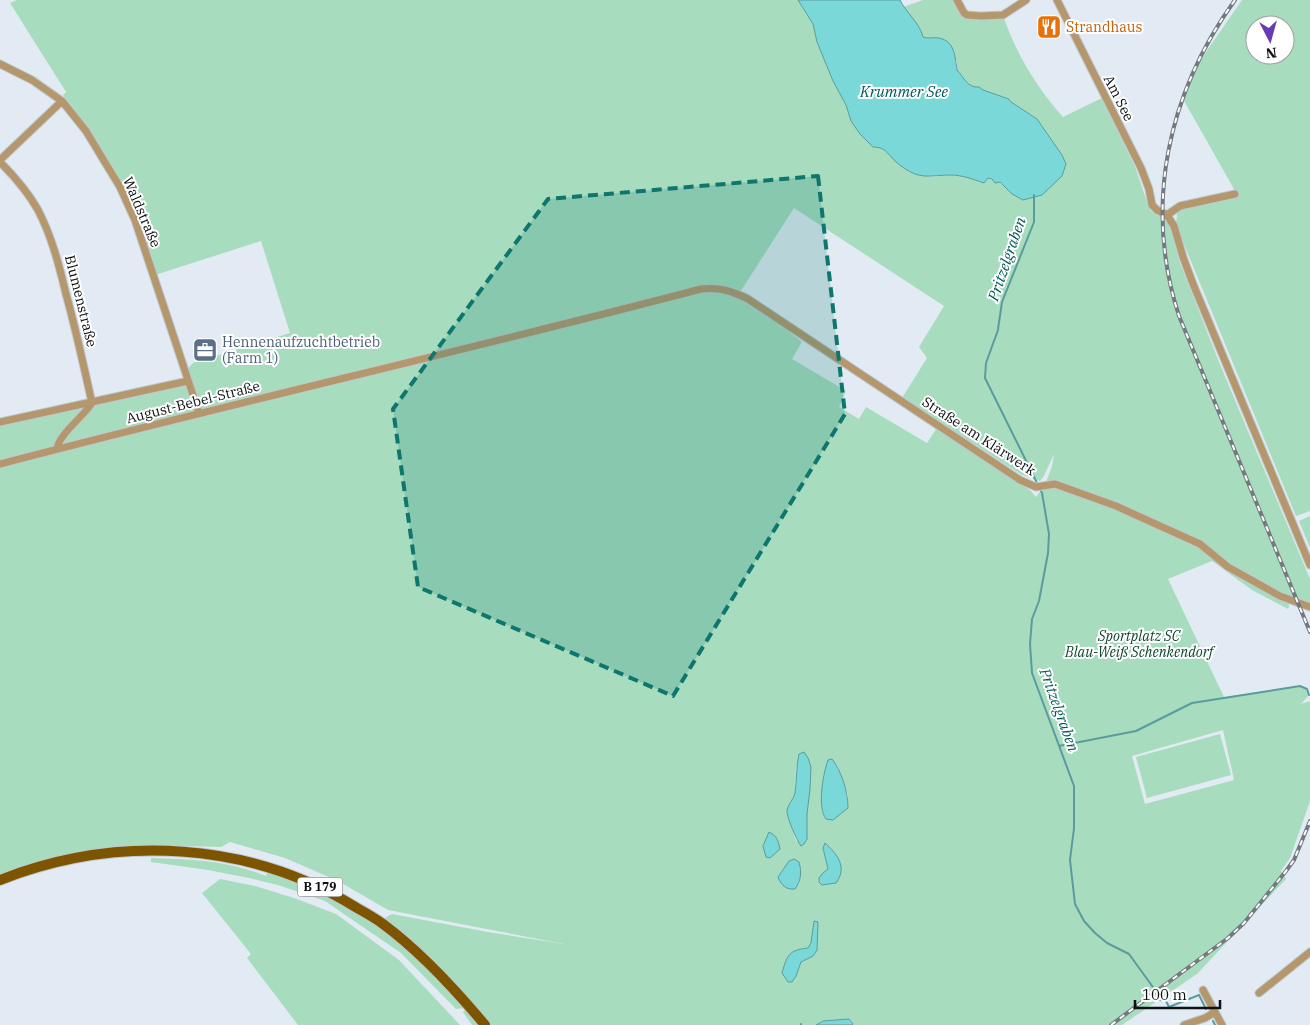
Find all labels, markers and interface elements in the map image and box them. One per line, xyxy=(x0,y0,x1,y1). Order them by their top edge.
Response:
restaurant icon: Strandhaus xyxy=(1036,14,1062,40)
north arrow xyxy=(1245,15,1295,65)
place label: Strandhaus xyxy=(1066,18,1142,36)
text: N xyxy=(1265,43,1278,62)
street label: Am See xyxy=(1100,72,1138,124)
water label: Krummer See xyxy=(859,82,948,101)
street label: Waldstraße xyxy=(119,174,165,250)
water label: Pritzelgraben xyxy=(983,214,1030,304)
street label: Blumenstraße xyxy=(61,253,101,349)
place label: Hennenaufzuchtbetrieb (Farm 1) xyxy=(222,333,380,367)
office icon: Hennenaufzuchtbetrieb (Farm 1) xyxy=(192,337,218,363)
street label: August-Bebel-Straße xyxy=(124,377,262,427)
street label: Straße am Klärwerk xyxy=(919,393,1040,480)
park label: Sportplatz SC Blau-Weiß Schenkendorf xyxy=(1064,627,1216,661)
water label: Pritzelgraben xyxy=(1035,665,1083,755)
road number: B 179 xyxy=(298,878,342,896)
scale bar xyxy=(1135,978,1220,1010)
text: 100 m xyxy=(1142,985,1187,1004)

